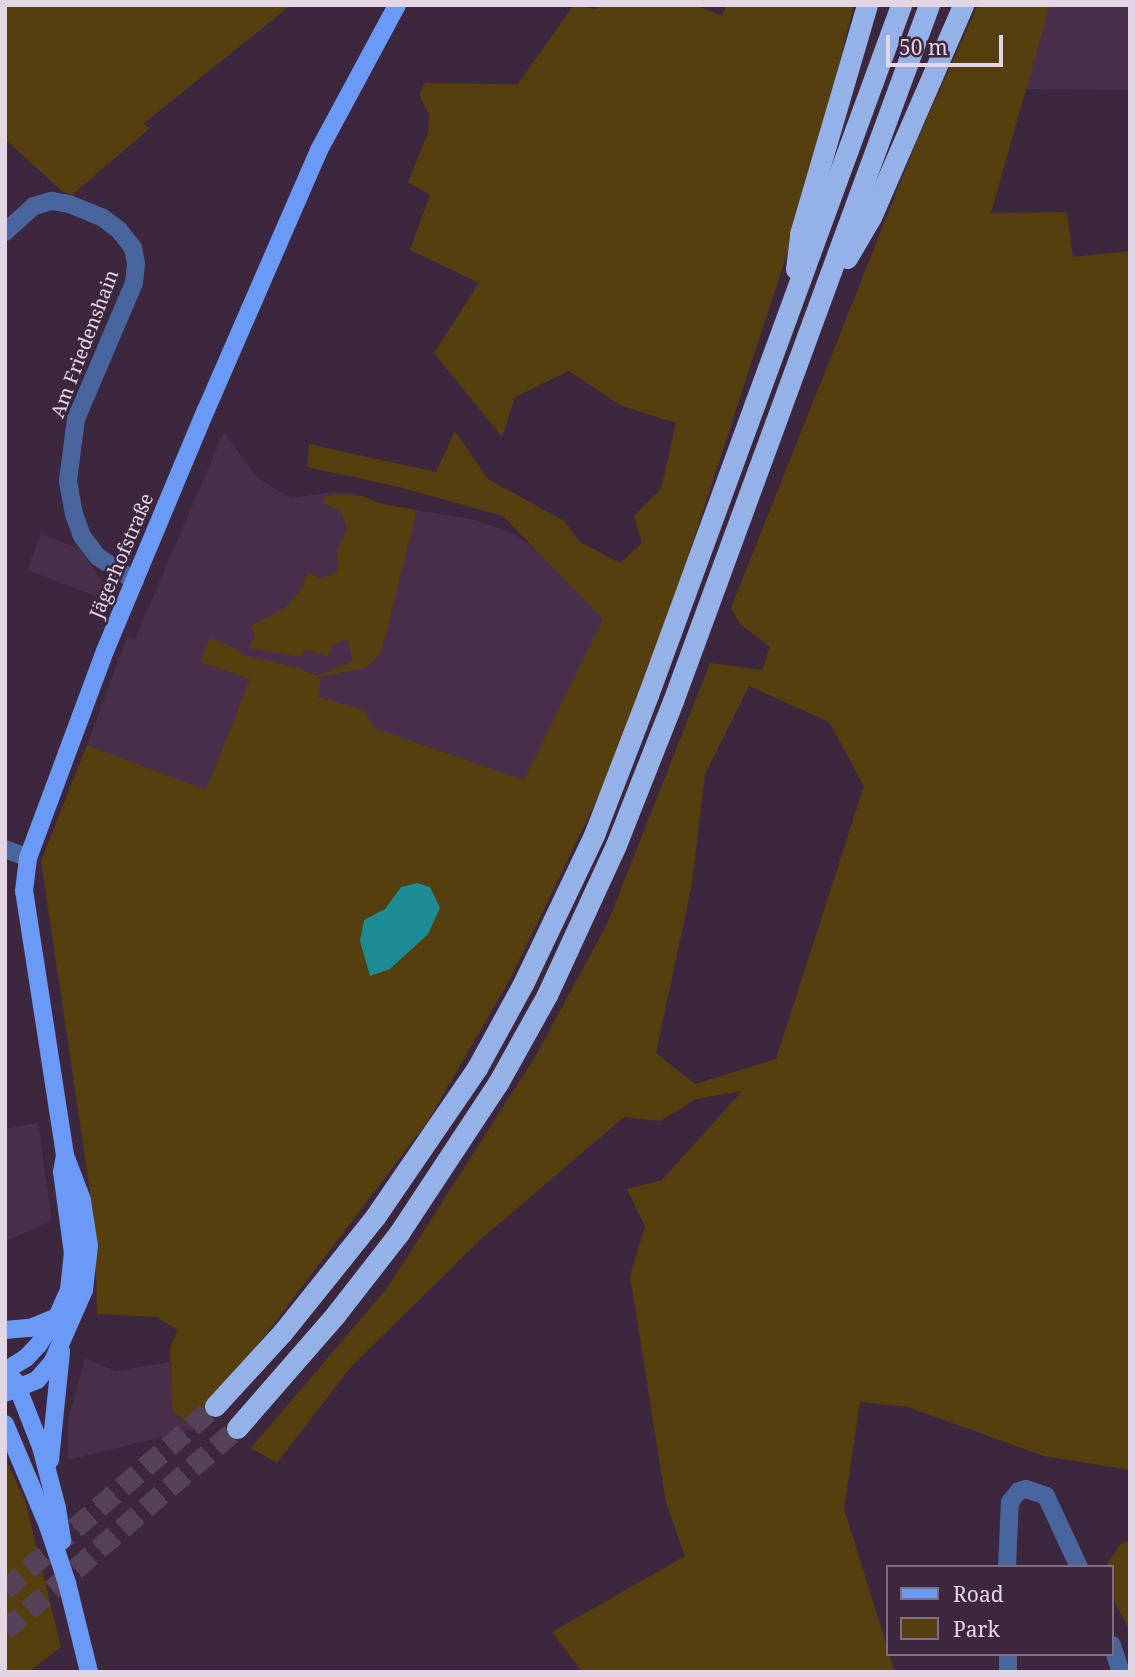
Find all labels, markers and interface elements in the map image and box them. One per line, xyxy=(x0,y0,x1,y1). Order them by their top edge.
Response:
scale bar xyxy=(890,21,1007,65)
text: 50 m xyxy=(899,33,948,61)
street label: Am Friedenshain xyxy=(46,267,124,421)
street label: Jägerhofstraße xyxy=(85,490,159,622)
legend xyxy=(886,1565,1114,1656)
text: Road xyxy=(953,1580,1004,1608)
text: Park xyxy=(953,1615,1000,1643)

